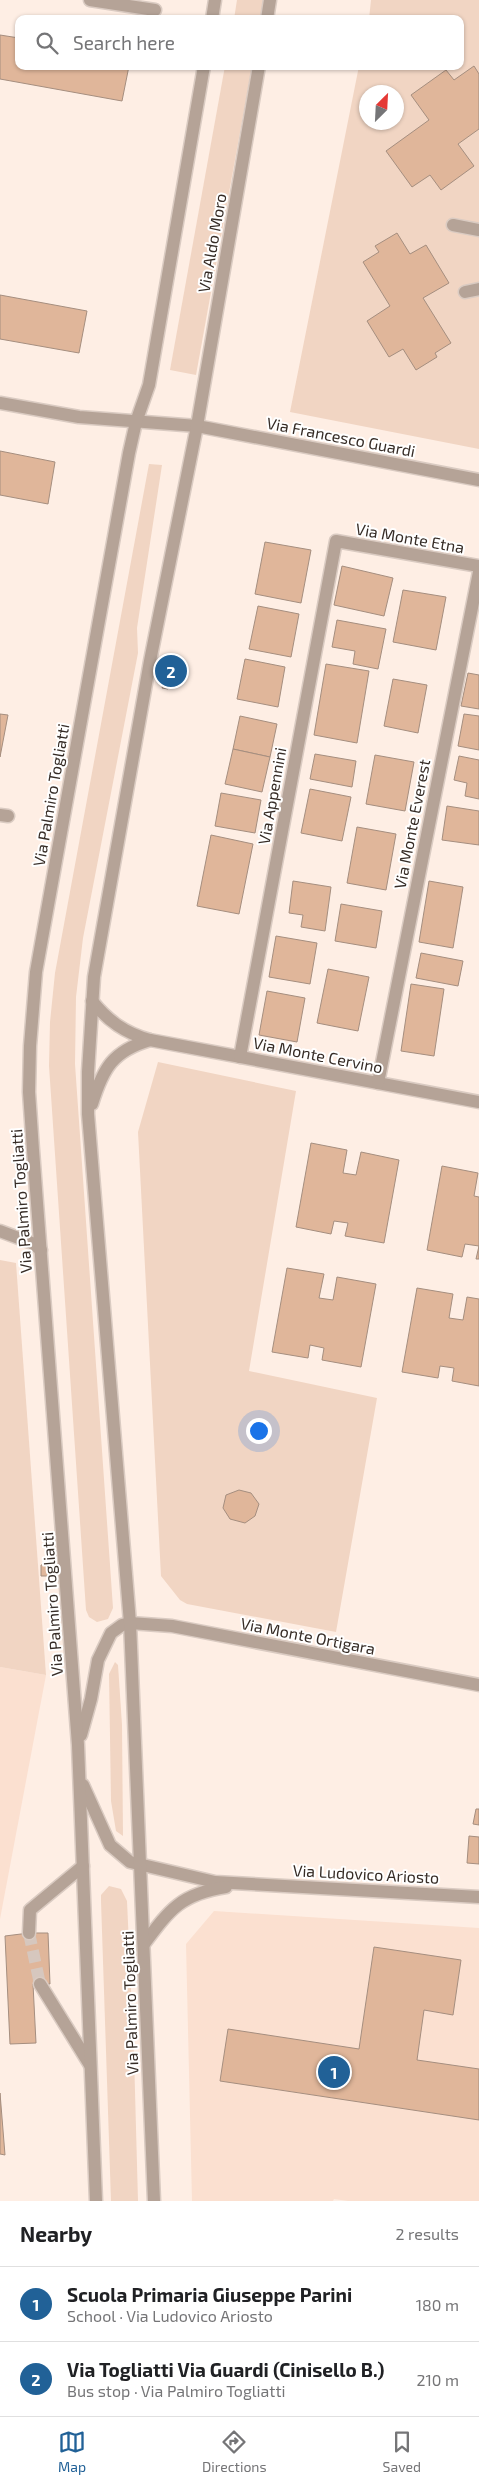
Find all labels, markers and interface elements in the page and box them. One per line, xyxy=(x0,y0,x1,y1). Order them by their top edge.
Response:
search box xyxy=(15,15,464,70)
icon: search xyxy=(33,29,61,57)
text: Search here xyxy=(73,31,175,54)
north arrow xyxy=(359,85,404,130)
street label: Via Aldo Moro xyxy=(193,192,230,294)
street label: Via Francesco Guardi xyxy=(265,413,417,460)
street label: Via Monte Etna xyxy=(354,519,466,556)
pin: 2 xyxy=(155,652,187,690)
street label: Via Palmiro Togliatti xyxy=(29,722,72,868)
street label: Via Appennini xyxy=(254,746,289,846)
street label: Via Monte Everest xyxy=(390,757,433,890)
street label: Via Monte Cervino xyxy=(252,1033,385,1076)
street label: Via Palmiro Togliatti xyxy=(6,1128,35,1274)
your location xyxy=(246,1418,272,1444)
street label: Via Palmiro Togliatti xyxy=(37,1531,66,1677)
street label: Via Monte Ortigara xyxy=(239,1613,377,1658)
street label: Via Ludovico Ariosto xyxy=(292,1860,440,1887)
street label: Via Palmiro Togliatti xyxy=(117,1930,142,2076)
pin: 1 xyxy=(318,2053,350,2091)
text: Nearby xyxy=(20,2221,92,2246)
text: 2 results xyxy=(396,2224,459,2243)
text: Scuola Primaria Giuseppe Parini xyxy=(67,2283,352,2306)
text: 1 xyxy=(33,2295,39,2314)
text: 180 m xyxy=(416,2295,459,2314)
text: School · Via Ludovico Ariosto xyxy=(67,2306,273,2325)
text: Via Togliatti Via Guardi (Cinisello B.) xyxy=(67,2358,385,2381)
text: 2 xyxy=(31,2370,41,2389)
text: 210 m xyxy=(416,2370,459,2389)
text: Bus stop · Via Palmiro Togliatti xyxy=(67,2381,286,2400)
tab: Map xyxy=(58,2428,86,2475)
tab: Directions xyxy=(202,2428,267,2475)
tab: Saved xyxy=(383,2428,421,2475)

